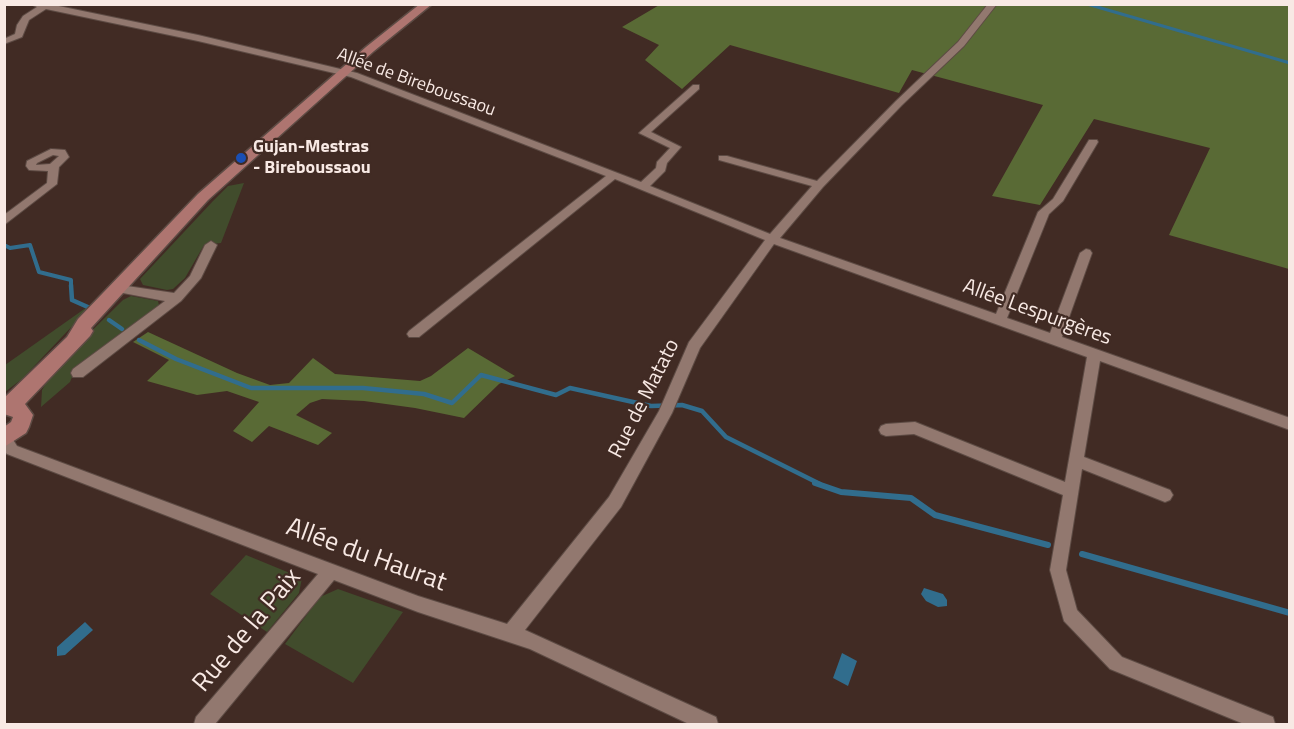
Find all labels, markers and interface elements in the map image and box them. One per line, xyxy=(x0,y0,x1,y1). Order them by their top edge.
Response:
street label: Allée de Bireboussaou xyxy=(334,44,498,122)
place label: Gujan-Mestras - Bireboussaou xyxy=(253,137,371,180)
marker: Gujan-Mestras - Bireboussaou xyxy=(234,151,248,165)
street label: Allée Lespurgères xyxy=(959,274,1115,352)
street label: Rue de Matato xyxy=(604,335,686,463)
street label: Allée du Haurat xyxy=(282,513,450,599)
street label: Rue de la Paix xyxy=(187,563,309,699)

